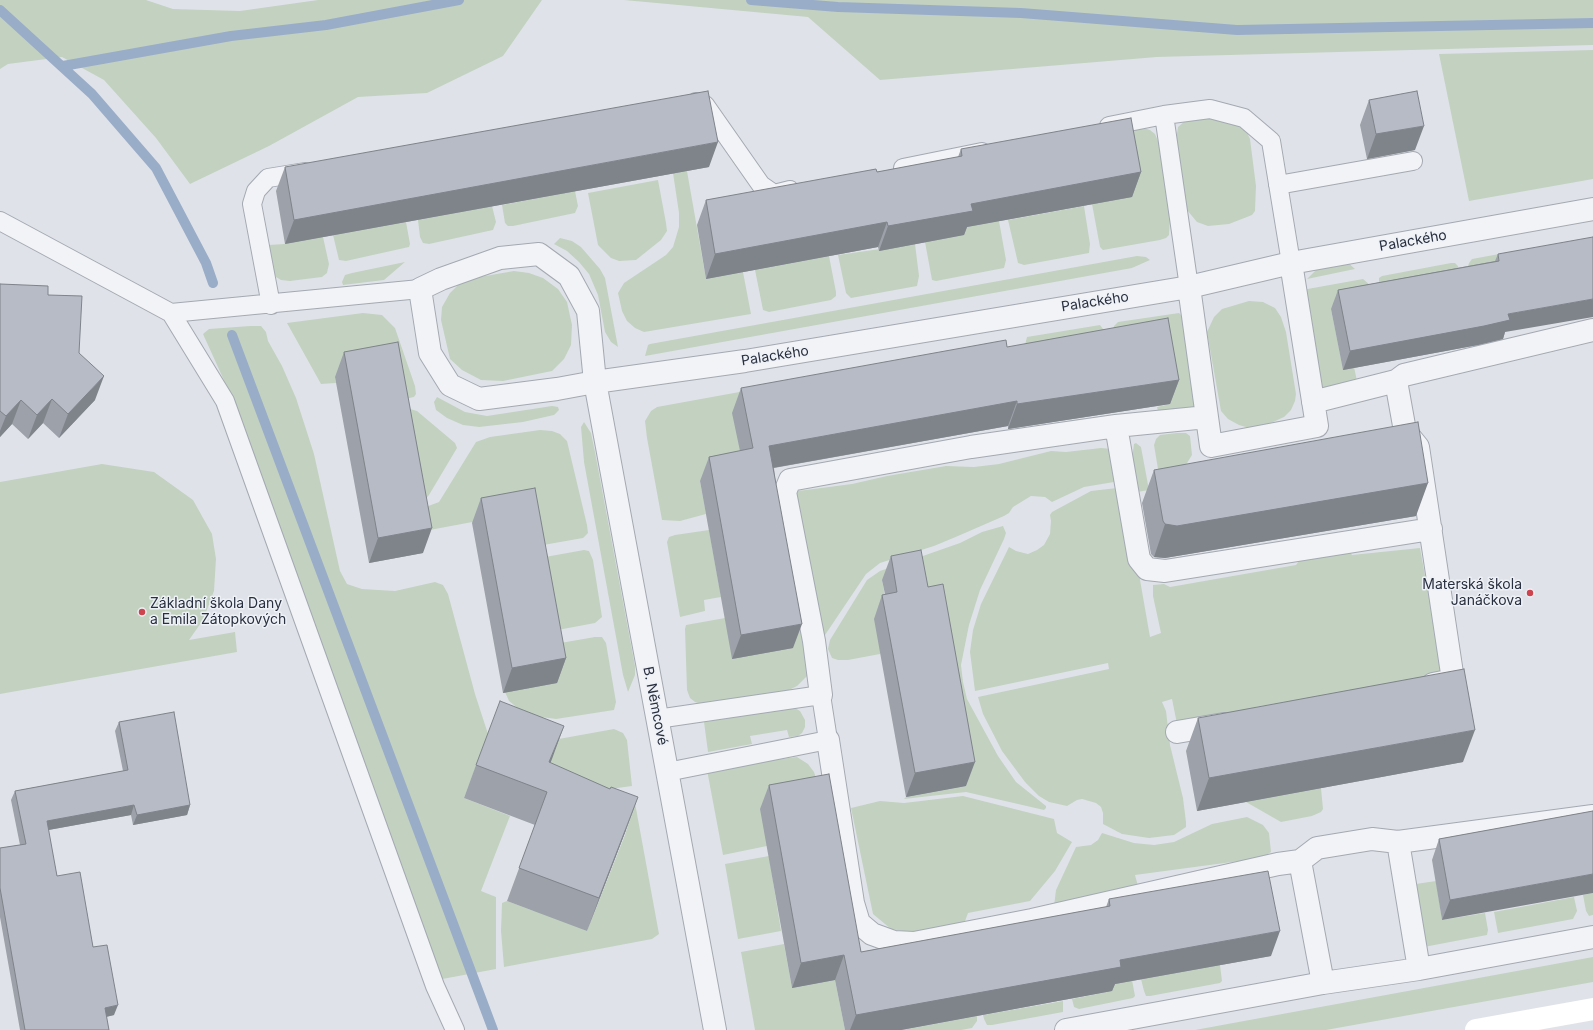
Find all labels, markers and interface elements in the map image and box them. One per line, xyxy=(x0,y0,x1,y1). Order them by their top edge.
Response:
street label: Palackého xyxy=(1378,227,1448,255)
street label: Palackého xyxy=(1060,288,1130,316)
street label: Palackého xyxy=(740,342,810,370)
place label: Materská škola Janáčkova xyxy=(1422,577,1522,610)
marker: Materská škola Janáčkova xyxy=(1525,588,1535,598)
place label: Základní škola Dany a Emila Zátopkových xyxy=(150,596,286,628)
marker: Základní škola Dany a Emila Zátopkových xyxy=(137,607,147,617)
street label: B. Němcové xyxy=(639,665,671,747)

